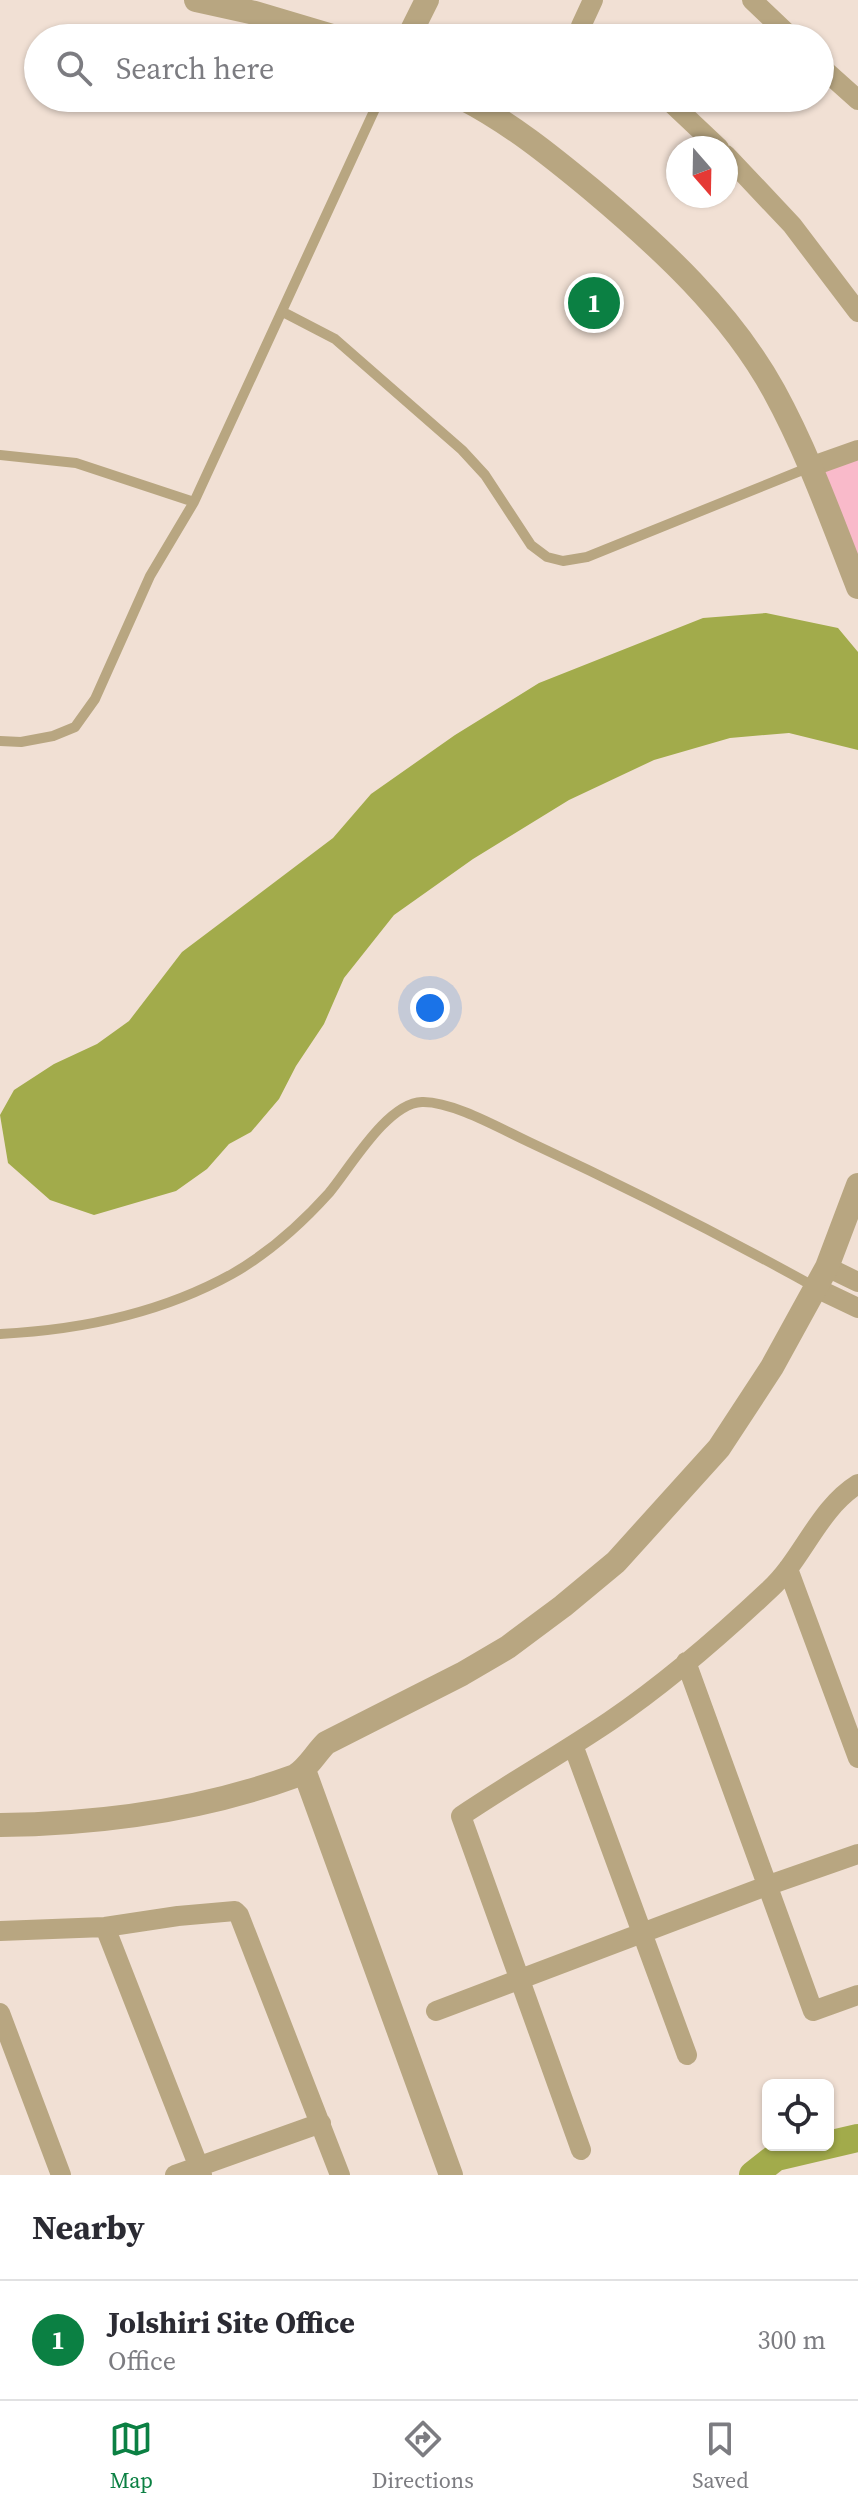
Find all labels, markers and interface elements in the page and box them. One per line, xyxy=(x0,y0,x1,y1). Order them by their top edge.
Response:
search box xyxy=(24,24,834,112)
icon: search xyxy=(52,46,96,90)
text: Search here xyxy=(116,48,274,89)
north arrow xyxy=(666,136,738,208)
pin: 1 xyxy=(568,273,620,333)
your location xyxy=(410,988,450,1028)
map controls xyxy=(762,2079,834,2151)
button: locate xyxy=(762,2079,834,2151)
text: Nearby xyxy=(32,2204,145,2250)
text: Jolshiri Site Office xyxy=(108,2302,355,2343)
text: 1 xyxy=(51,2322,65,2358)
text: 300 m xyxy=(758,2322,826,2358)
text: Office xyxy=(108,2343,176,2379)
tab: Map xyxy=(109,2417,153,2495)
tab: Directions xyxy=(372,2417,474,2495)
tab: Saved xyxy=(692,2417,749,2495)

